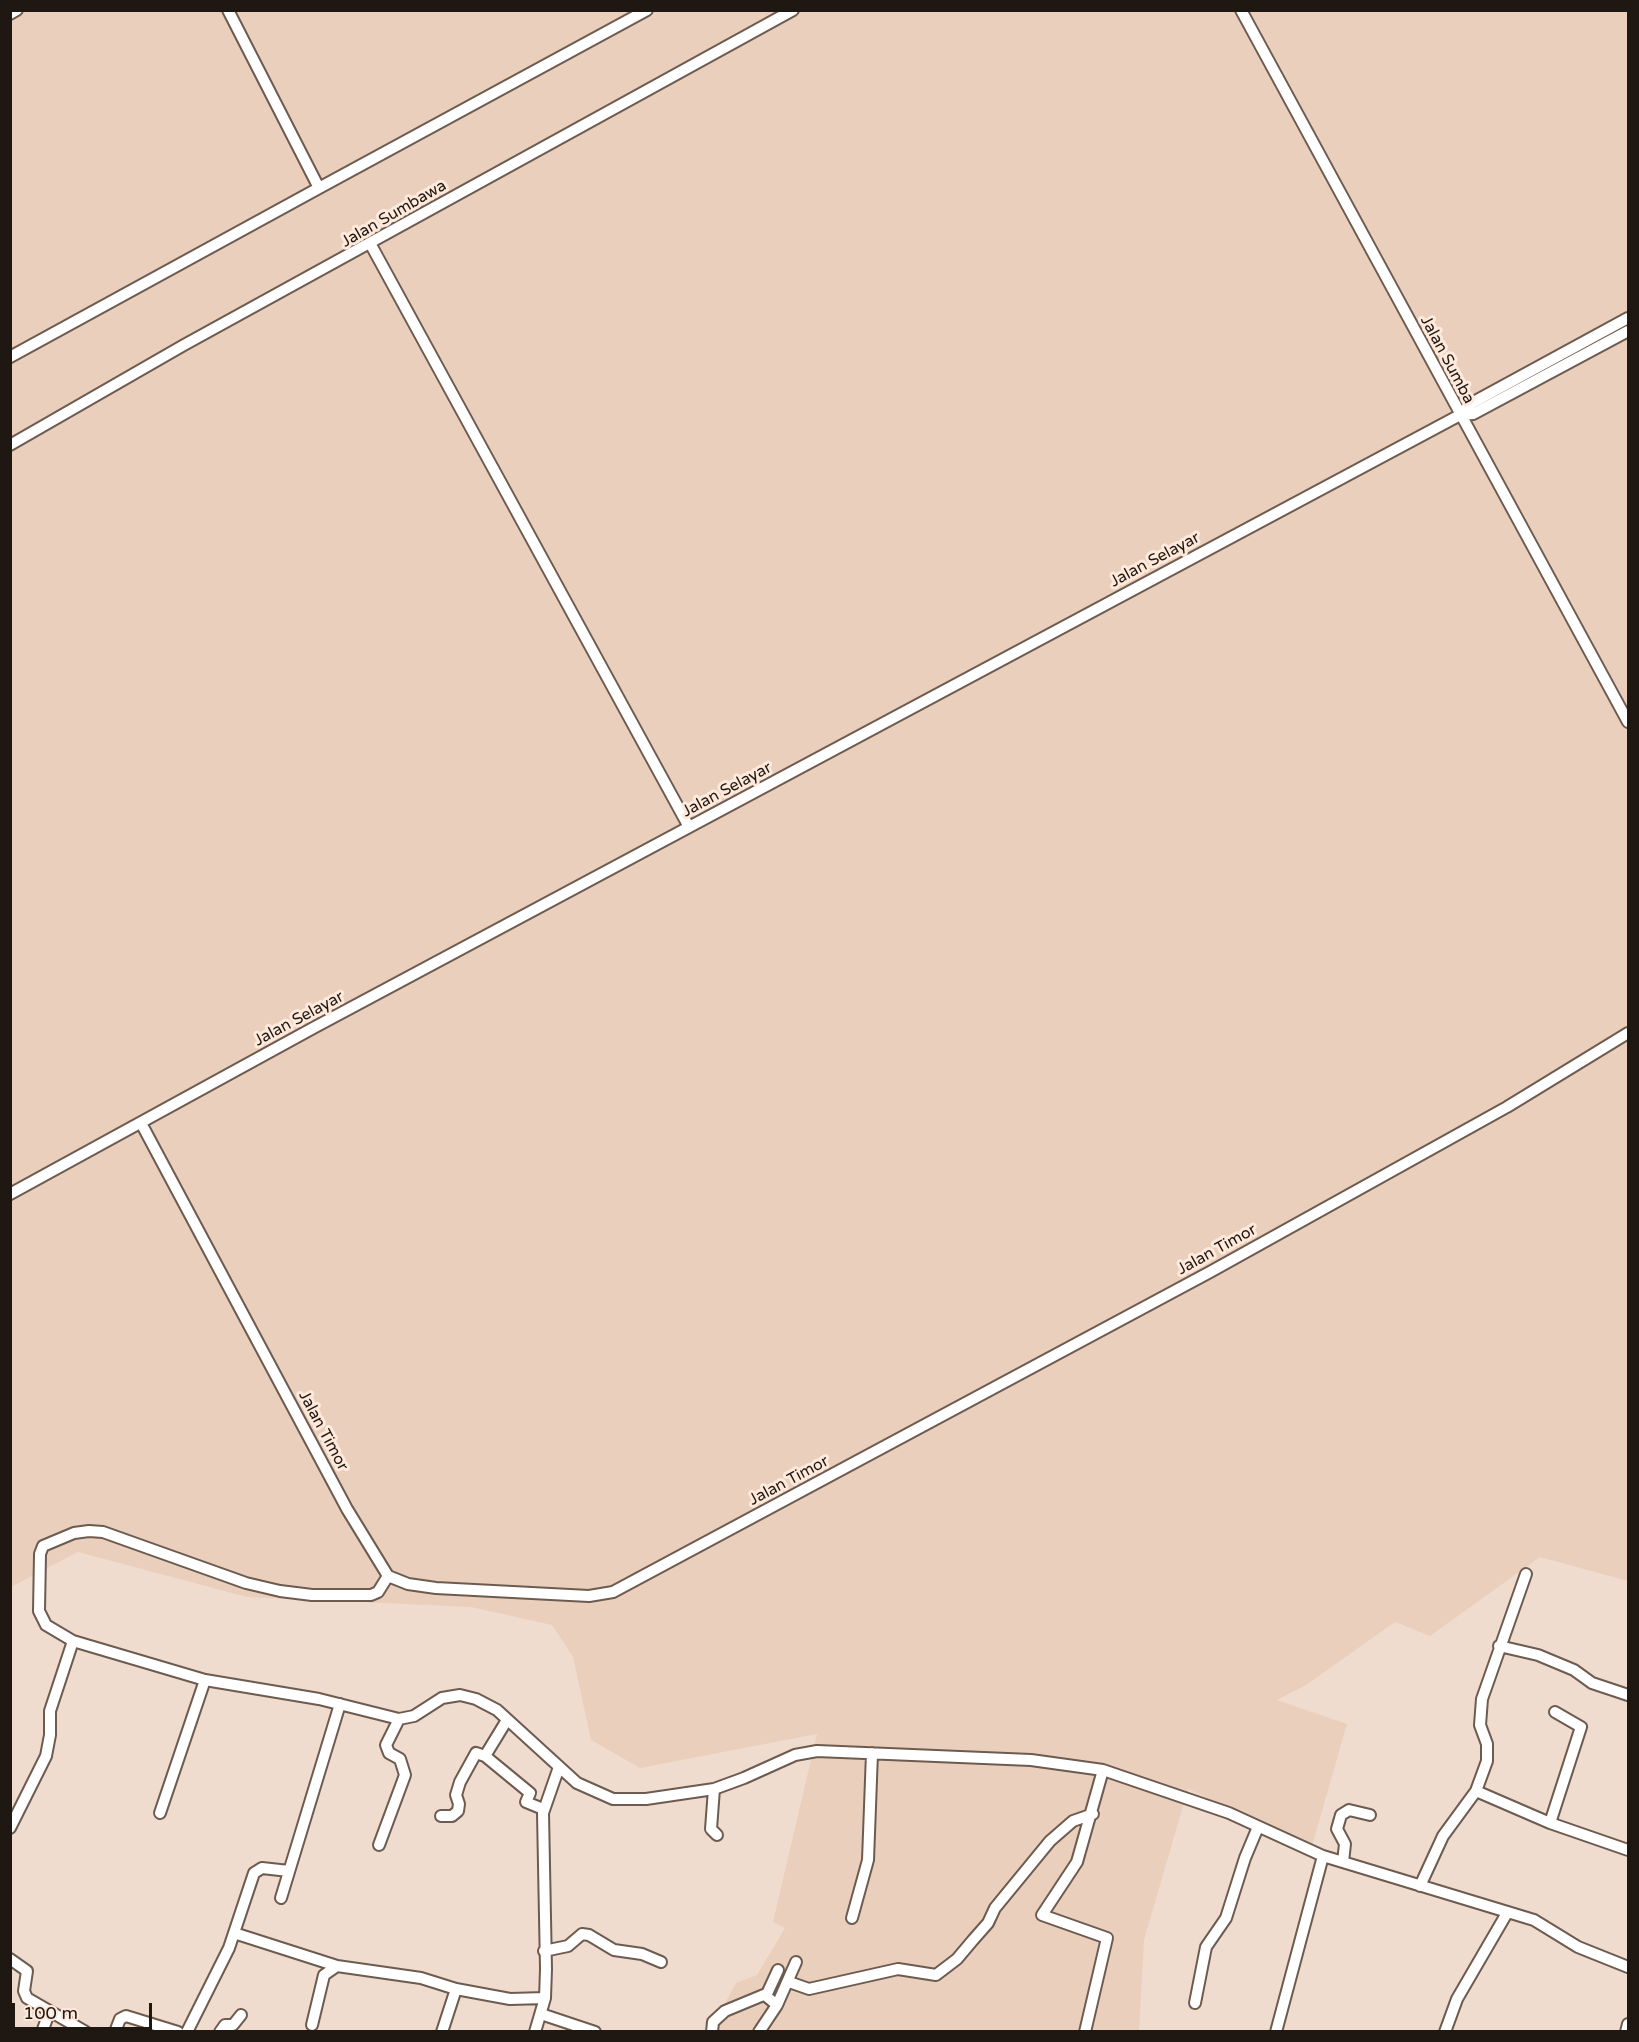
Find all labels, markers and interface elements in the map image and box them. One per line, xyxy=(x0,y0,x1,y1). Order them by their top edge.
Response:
street label: Jalan Sumbawa xyxy=(338,176,450,252)
street label: Jalan Sumba xyxy=(1416,313,1478,407)
street label: Jalan Selayar xyxy=(1107,528,1203,592)
street label: Jalan Selayar xyxy=(679,758,775,822)
street label: Jalan Selayar xyxy=(251,987,347,1051)
street label: Jalan Timor xyxy=(1174,1220,1260,1280)
street label: Jalan Timor xyxy=(294,1388,352,1474)
street label: Jalan Timor xyxy=(746,1452,832,1510)
scale bar xyxy=(15,1991,154,2029)
text: 100 m xyxy=(23,2002,78,2024)

